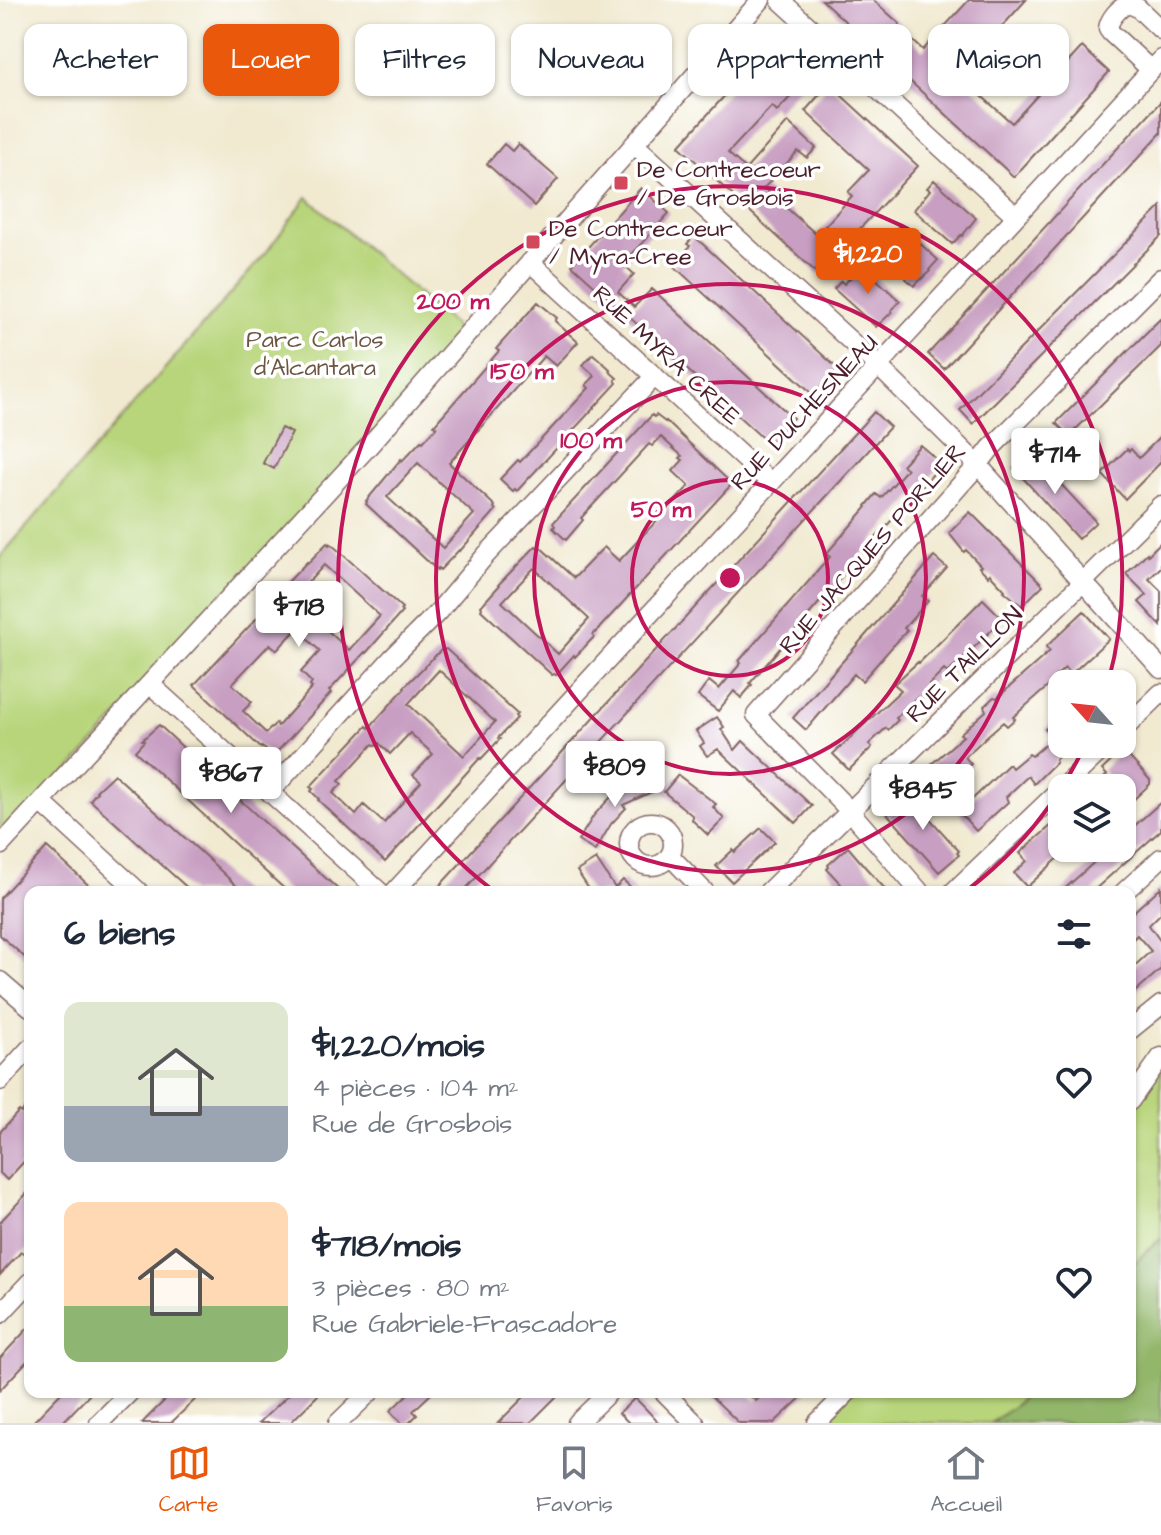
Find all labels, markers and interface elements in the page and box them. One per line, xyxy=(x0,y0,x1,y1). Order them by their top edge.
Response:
chip: Acheter xyxy=(24,24,187,96)
chip: Louer xyxy=(203,24,339,96)
chip: Filtres xyxy=(355,24,495,96)
chip: Nouveau xyxy=(511,24,672,96)
chip: Appartement xyxy=(688,24,912,96)
chip: Maison xyxy=(928,24,1069,96)
place label: De Contrecoeur / De Grosbois xyxy=(637,153,821,215)
marker: De Contrecoeur / De Grosbois xyxy=(612,174,630,192)
place label: De Contrecoeur / Myra-Cree xyxy=(549,212,733,275)
pin: $1,220 xyxy=(803,228,933,296)
marker: De Contrecoeur / Myra-Cree xyxy=(524,233,542,251)
text: $1,220 xyxy=(834,236,902,272)
street label: RUE MYRA CREE xyxy=(585,278,748,434)
text: 200 m xyxy=(416,285,489,319)
park label: Parc Carlos d'Alcantara xyxy=(246,323,384,385)
street label: RUE DUCHESNEAU xyxy=(723,327,886,498)
text: 150 m xyxy=(490,355,554,389)
text: 100 m xyxy=(560,424,622,458)
pin: $714 xyxy=(1008,428,1102,496)
street label: RUE JACQUES PORLIER xyxy=(772,436,974,661)
text: $714 xyxy=(1029,436,1081,472)
text: 50 m xyxy=(631,493,692,527)
centre of rings xyxy=(716,564,744,592)
pin: $718 xyxy=(252,581,346,649)
text: $718 xyxy=(274,589,324,625)
street label: RUE TAILLON xyxy=(899,599,1031,731)
north arrow xyxy=(1048,670,1136,758)
map controls xyxy=(1048,670,1136,862)
pin: $809 xyxy=(568,741,662,809)
pin: $867 xyxy=(184,747,278,815)
text: $809 xyxy=(584,749,646,785)
text: $867 xyxy=(199,755,263,791)
pin: $845 xyxy=(876,764,970,832)
text: $845 xyxy=(889,772,957,808)
button: layers xyxy=(1048,774,1136,862)
text: 6 biens xyxy=(64,910,176,958)
icon: filters xyxy=(1052,912,1096,956)
text: $1,220/mois xyxy=(312,1022,485,1070)
icon: home xyxy=(128,1034,224,1130)
icon: heart xyxy=(1052,1060,1096,1104)
text: 4 pièces · 104 m² xyxy=(312,1070,518,1106)
text: Rue de Grosbois xyxy=(312,1106,512,1142)
text: $718/mois xyxy=(312,1222,462,1270)
icon: home xyxy=(128,1234,224,1330)
icon: heart xyxy=(1052,1260,1096,1304)
text: 3 pièces · 80 m² xyxy=(312,1270,510,1306)
text: Rue Gabriele-Frascadore xyxy=(312,1306,617,1342)
tab: Carte xyxy=(159,1441,219,1520)
tab: Favoris xyxy=(536,1441,613,1520)
tab: Accueil xyxy=(930,1441,1002,1520)

